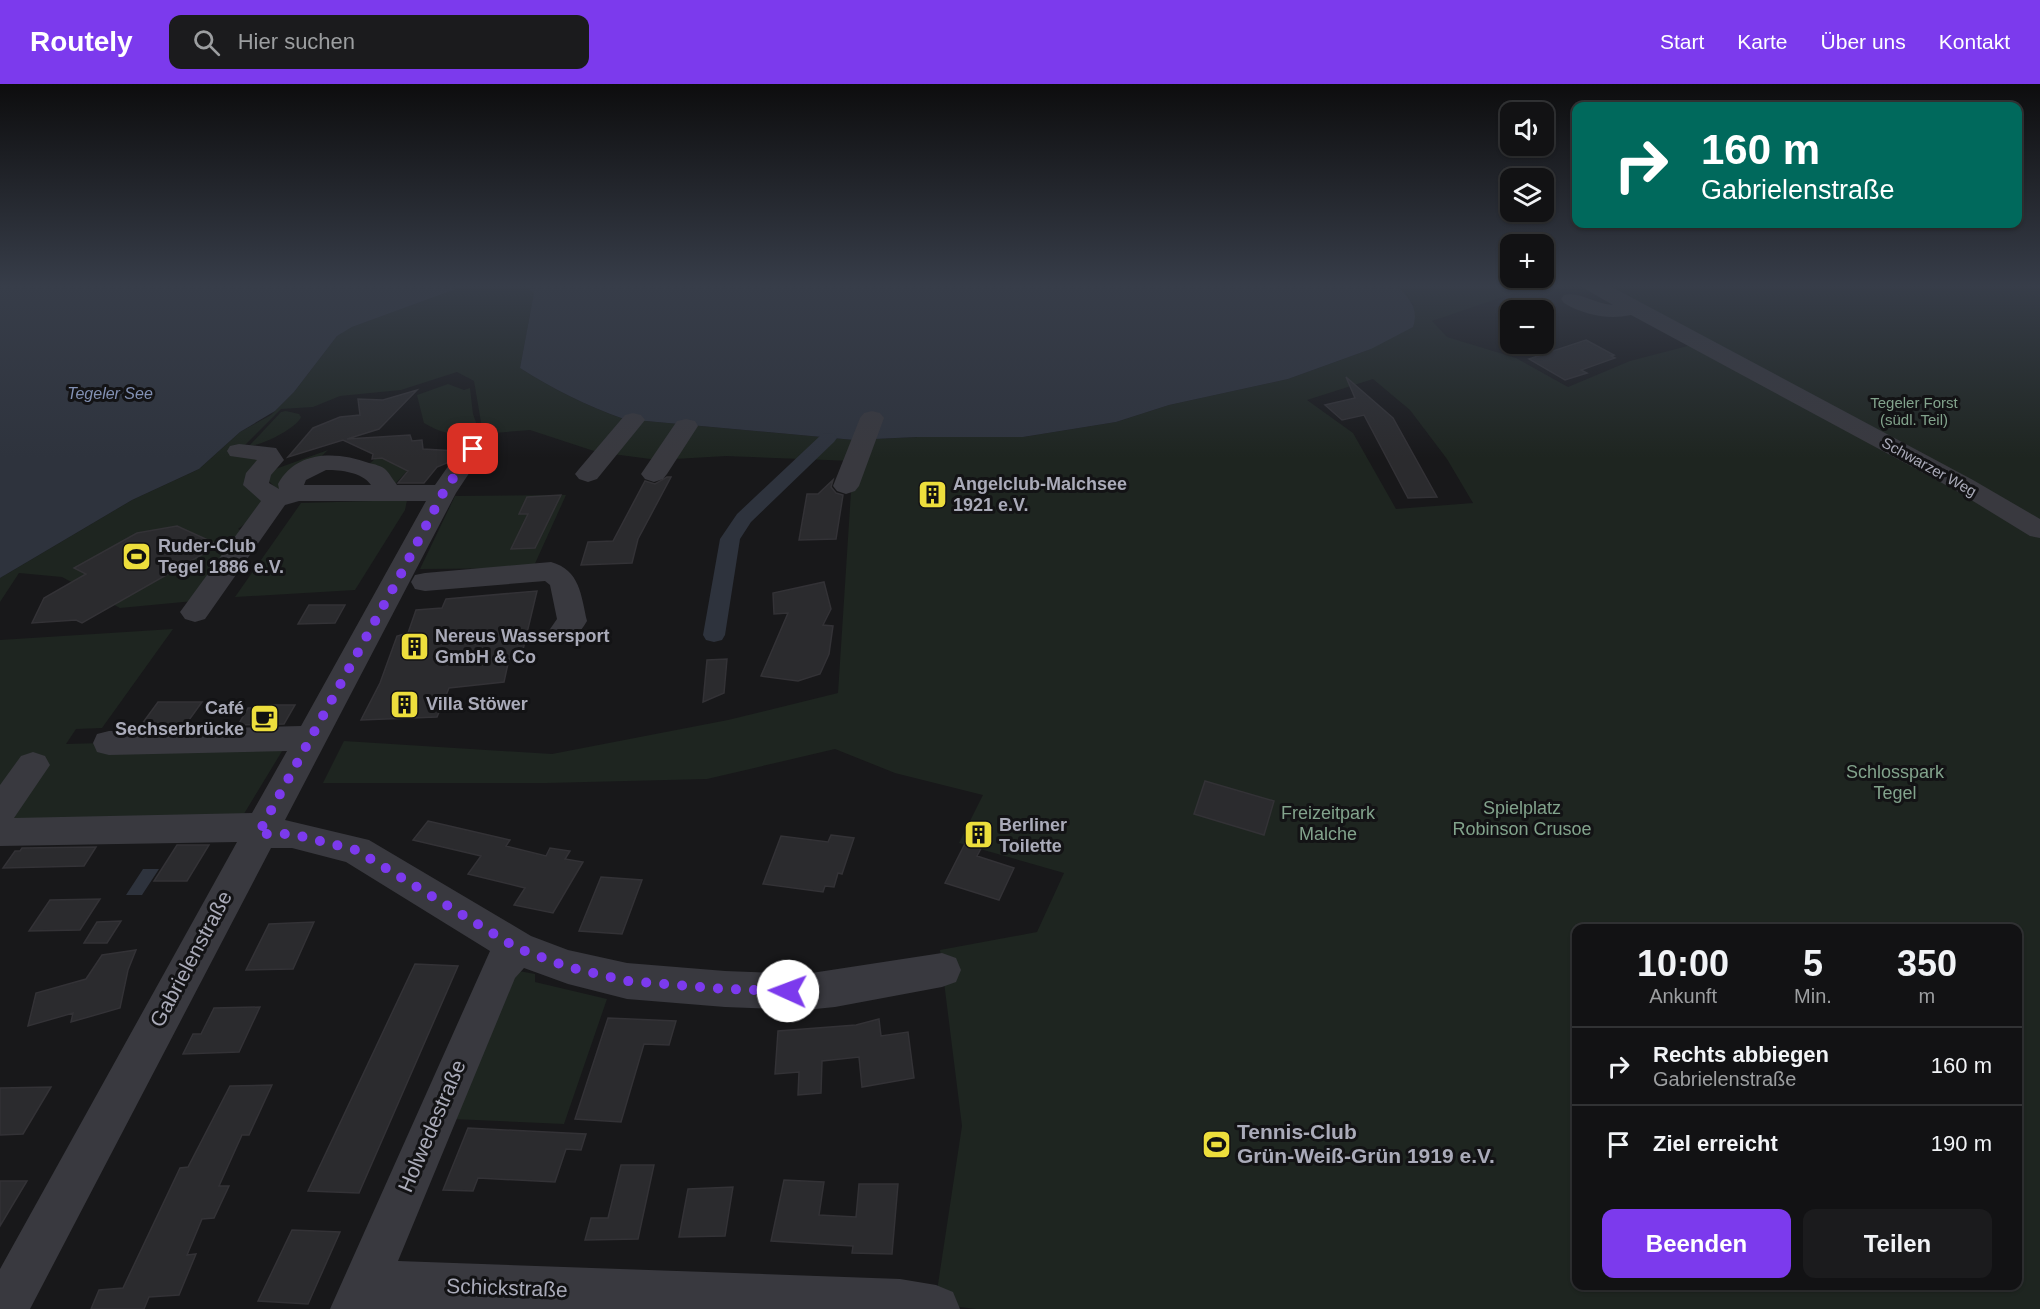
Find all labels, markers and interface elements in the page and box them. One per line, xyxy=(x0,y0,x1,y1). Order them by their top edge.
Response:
search box xyxy=(169,15,589,69)
text: Routely xyxy=(30,26,133,57)
icon: search xyxy=(190,26,223,59)
text: Hier suchen xyxy=(238,29,355,54)
text: Start xyxy=(1660,30,1704,53)
text: Karte xyxy=(1737,30,1788,53)
text: Über uns xyxy=(1821,30,1906,53)
text: Kontakt xyxy=(1939,30,2010,53)
map controls xyxy=(1500,102,1554,354)
button: sound xyxy=(1500,102,1554,156)
icon: right xyxy=(1602,126,1680,204)
text: 160 m xyxy=(1701,126,1820,173)
button: layers xyxy=(1500,168,1554,222)
text: Gabrielenstraße xyxy=(1701,175,1895,205)
button: + xyxy=(1500,234,1554,288)
button: − xyxy=(1500,300,1554,354)
water label: Tegeler See xyxy=(67,385,153,402)
park label: Tegeler Forst (südl. Teil) xyxy=(1870,394,1959,428)
pin xyxy=(447,423,498,474)
icon: arrive xyxy=(456,432,489,465)
street label: Schwarzer Weg xyxy=(1879,434,1980,500)
place label: Angelclub-Malchsee 1921 e.V. xyxy=(953,474,1127,515)
building icon: Angelclub-Malchsee 1921 e.V. xyxy=(916,478,948,510)
place label: Ruder-Club Tegel 1886 e.V. xyxy=(158,536,284,577)
sports icon: Ruder-Club Tegel 1886 e.V. xyxy=(121,540,153,572)
place label: Nereus Wassersport GmbH & Co xyxy=(435,626,609,667)
building icon: Nereus Wassersport GmbH & Co xyxy=(398,630,430,662)
building icon: Villa Stöwer xyxy=(389,688,421,720)
place label: Villa Stöwer xyxy=(426,694,528,714)
place label: Café Sechserbrücke xyxy=(115,698,244,739)
cafe icon: Café Sechserbrücke xyxy=(249,702,281,734)
park label: Schlosspark Tegel xyxy=(1846,762,1945,803)
park label: Spielplatz Robinson Crusoe xyxy=(1452,798,1592,839)
park label: Freizeitpark Malche xyxy=(1281,803,1376,844)
place label: Berliner Toilette xyxy=(999,815,1067,856)
building icon: Berliner Toilette xyxy=(962,819,994,851)
street label: Gabrielenstraße xyxy=(145,887,236,1031)
text: 10:00 xyxy=(1637,943,1729,984)
text: 5 xyxy=(1803,943,1823,984)
text: 350 xyxy=(1897,943,1957,984)
position arrow xyxy=(756,959,820,1023)
text: Ankunft xyxy=(1649,985,1717,1007)
text: Min. xyxy=(1794,985,1832,1007)
text: m xyxy=(1919,985,1935,1007)
text: Rechts abbiegen xyxy=(1653,1042,1829,1067)
icon: right xyxy=(1602,1050,1635,1083)
text: 160 m xyxy=(1931,1053,1992,1078)
street label: Holwedestraße xyxy=(393,1056,470,1195)
text: Gabrielenstraße xyxy=(1653,1068,1796,1090)
place label: Tennis-Club Grün-Weiß-Grün 1919 e.V. xyxy=(1237,1120,1495,1167)
sports icon: Tennis-Club Grün-Weiß-Grün 1919 e.V. xyxy=(1200,1128,1232,1160)
icon: arrive xyxy=(1602,1128,1635,1161)
text: Ziel erreicht xyxy=(1653,1131,1778,1156)
text: 190 m xyxy=(1931,1131,1992,1156)
button: Beenden xyxy=(1602,1209,1791,1278)
button: Teilen xyxy=(1803,1209,1992,1278)
street label: Schickstraße xyxy=(446,1274,568,1301)

